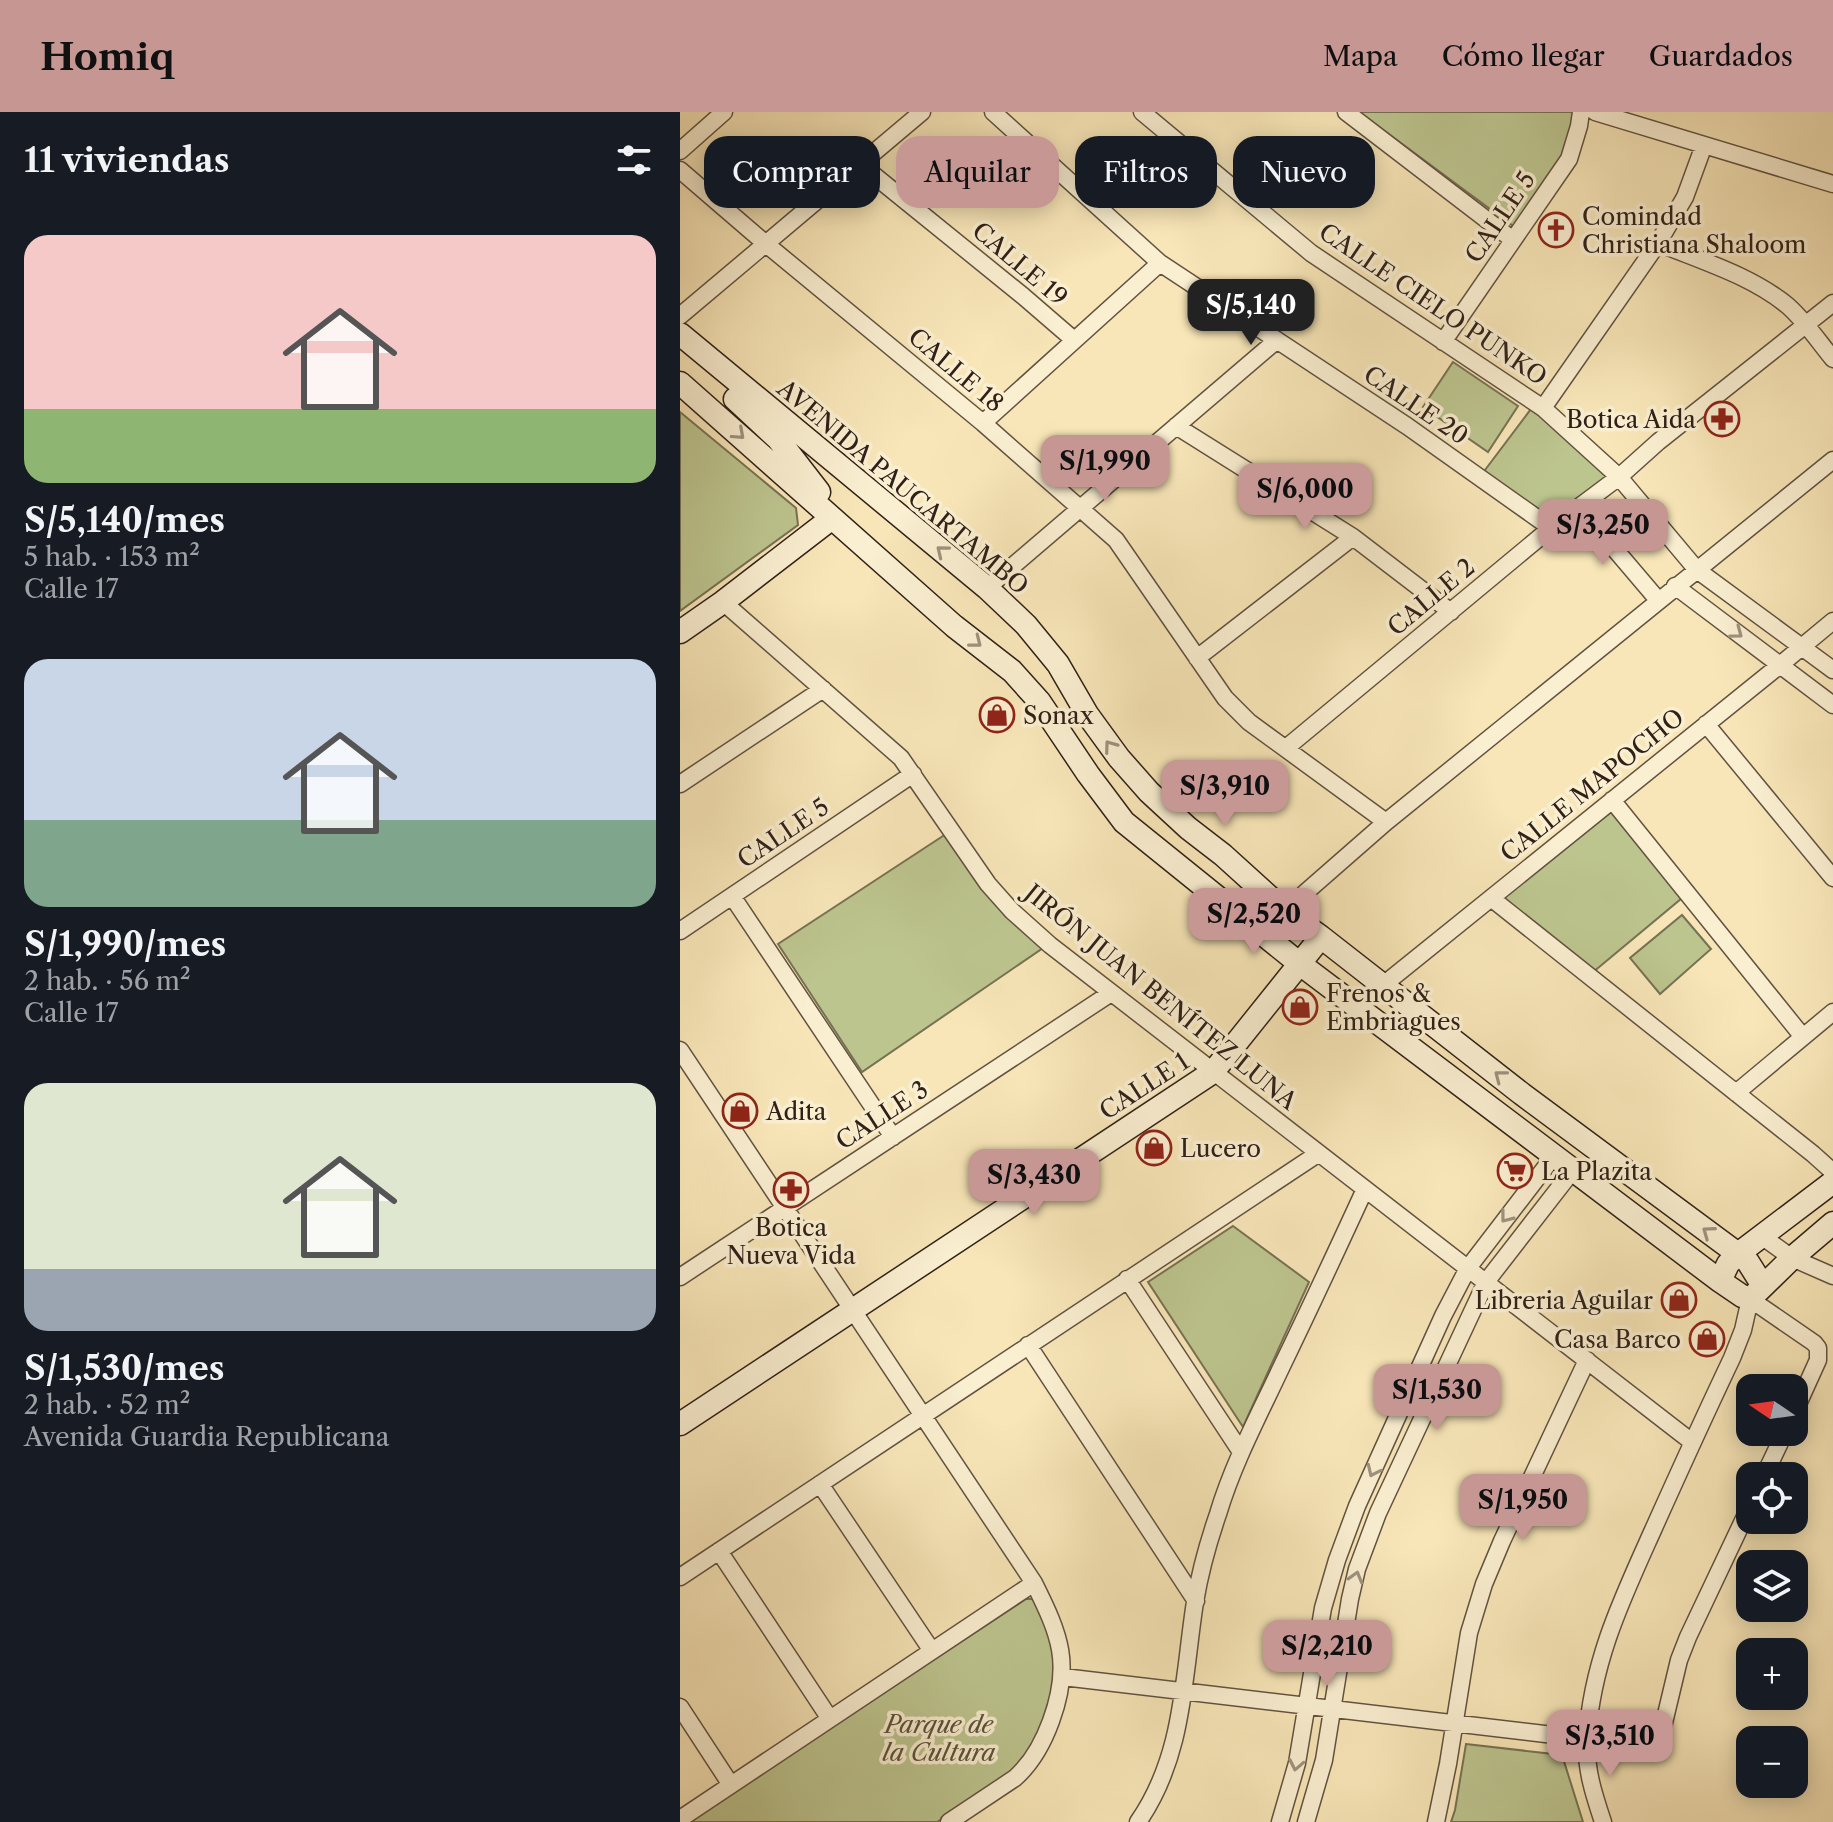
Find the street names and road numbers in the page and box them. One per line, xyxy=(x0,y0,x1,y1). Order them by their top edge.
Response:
street label: CALLE 5 xyxy=(1459,166,1541,268)
street label: CALLE 19 xyxy=(967,216,1073,312)
street label: CALLE CIELO PUNKO xyxy=(1314,217,1552,391)
street label: CALLE 18 xyxy=(903,322,1009,418)
street label: CALLE 20 xyxy=(1358,360,1474,450)
street label: AVENIDA PAUCARTAMBO xyxy=(771,373,1034,600)
street label: CALLE 2 xyxy=(1382,552,1480,642)
street label: CALLE MAPOCHO xyxy=(1495,702,1689,868)
street label: CALLE 5 xyxy=(732,792,834,874)
street label: JIRÓN JUAN BENÍTEZ LUNA xyxy=(1016,875,1305,1117)
street label: CALLE 1 xyxy=(1094,1046,1194,1126)
street label: CALLE 3 xyxy=(831,1075,933,1155)

